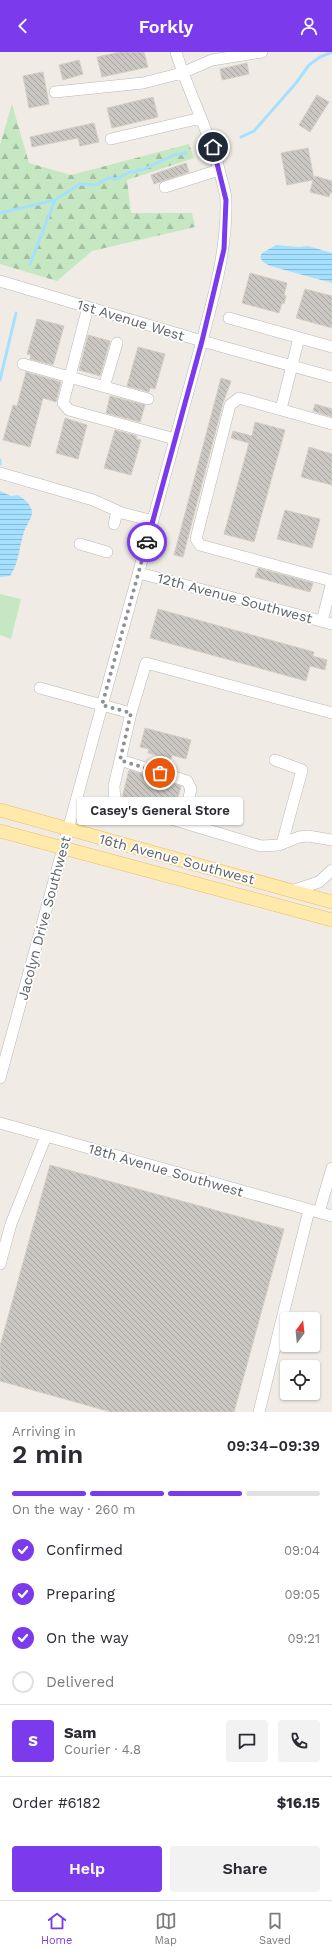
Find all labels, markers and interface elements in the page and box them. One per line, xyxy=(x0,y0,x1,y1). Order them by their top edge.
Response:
icon: back xyxy=(12,15,34,37)
icon: person xyxy=(298,15,320,37)
text: Forkly xyxy=(139,16,193,37)
pin xyxy=(196,130,230,164)
icon: home xyxy=(202,136,224,158)
street label: 1st Avenue West xyxy=(75,296,187,344)
courier xyxy=(127,522,167,562)
icon: car xyxy=(136,531,158,553)
street label: 12th Avenue Southwest xyxy=(156,570,314,626)
pin xyxy=(143,756,177,790)
icon: bag xyxy=(149,762,171,784)
callout: Casey's General Store xyxy=(77,797,243,825)
text: Casey's General Store xyxy=(90,803,230,818)
street label: 16th Avenue Southwest xyxy=(98,831,257,887)
street label: Jacolyn Drive Southwest xyxy=(14,834,74,1002)
street label: 18th Avenue Southwest xyxy=(87,1140,245,1200)
north arrow xyxy=(280,1312,320,1352)
map controls xyxy=(280,1312,320,1400)
button: locate xyxy=(280,1360,320,1400)
text: Arriving in xyxy=(12,1424,76,1439)
text: 09:34–09:39 xyxy=(227,1437,320,1455)
text: 2 min xyxy=(12,1439,83,1469)
text: On the way · 260 m xyxy=(12,1502,135,1517)
icon: check xyxy=(12,1539,34,1561)
text: Confirmed xyxy=(46,1541,123,1559)
text: 09:04 xyxy=(284,1543,320,1558)
icon: check xyxy=(12,1583,34,1605)
text: Preparing xyxy=(46,1585,115,1603)
text: 09:05 xyxy=(284,1587,320,1602)
icon: check xyxy=(12,1627,34,1649)
text: On the way xyxy=(46,1629,128,1647)
text: 09:21 xyxy=(287,1631,320,1646)
text: Delivered xyxy=(46,1673,114,1691)
button: chat xyxy=(226,1720,268,1762)
button: phone xyxy=(278,1720,320,1762)
text: Sam xyxy=(64,1724,96,1742)
text: S xyxy=(28,1732,38,1750)
text: Courier · 4.8 xyxy=(64,1742,141,1757)
text: Order #6182 xyxy=(12,1794,101,1812)
text: $16.15 xyxy=(277,1794,320,1812)
button: Help xyxy=(12,1846,162,1892)
button: Share xyxy=(170,1846,320,1892)
tab: Home xyxy=(41,1910,72,1947)
tab: Map xyxy=(154,1910,177,1947)
tab: Saved xyxy=(259,1910,291,1947)

